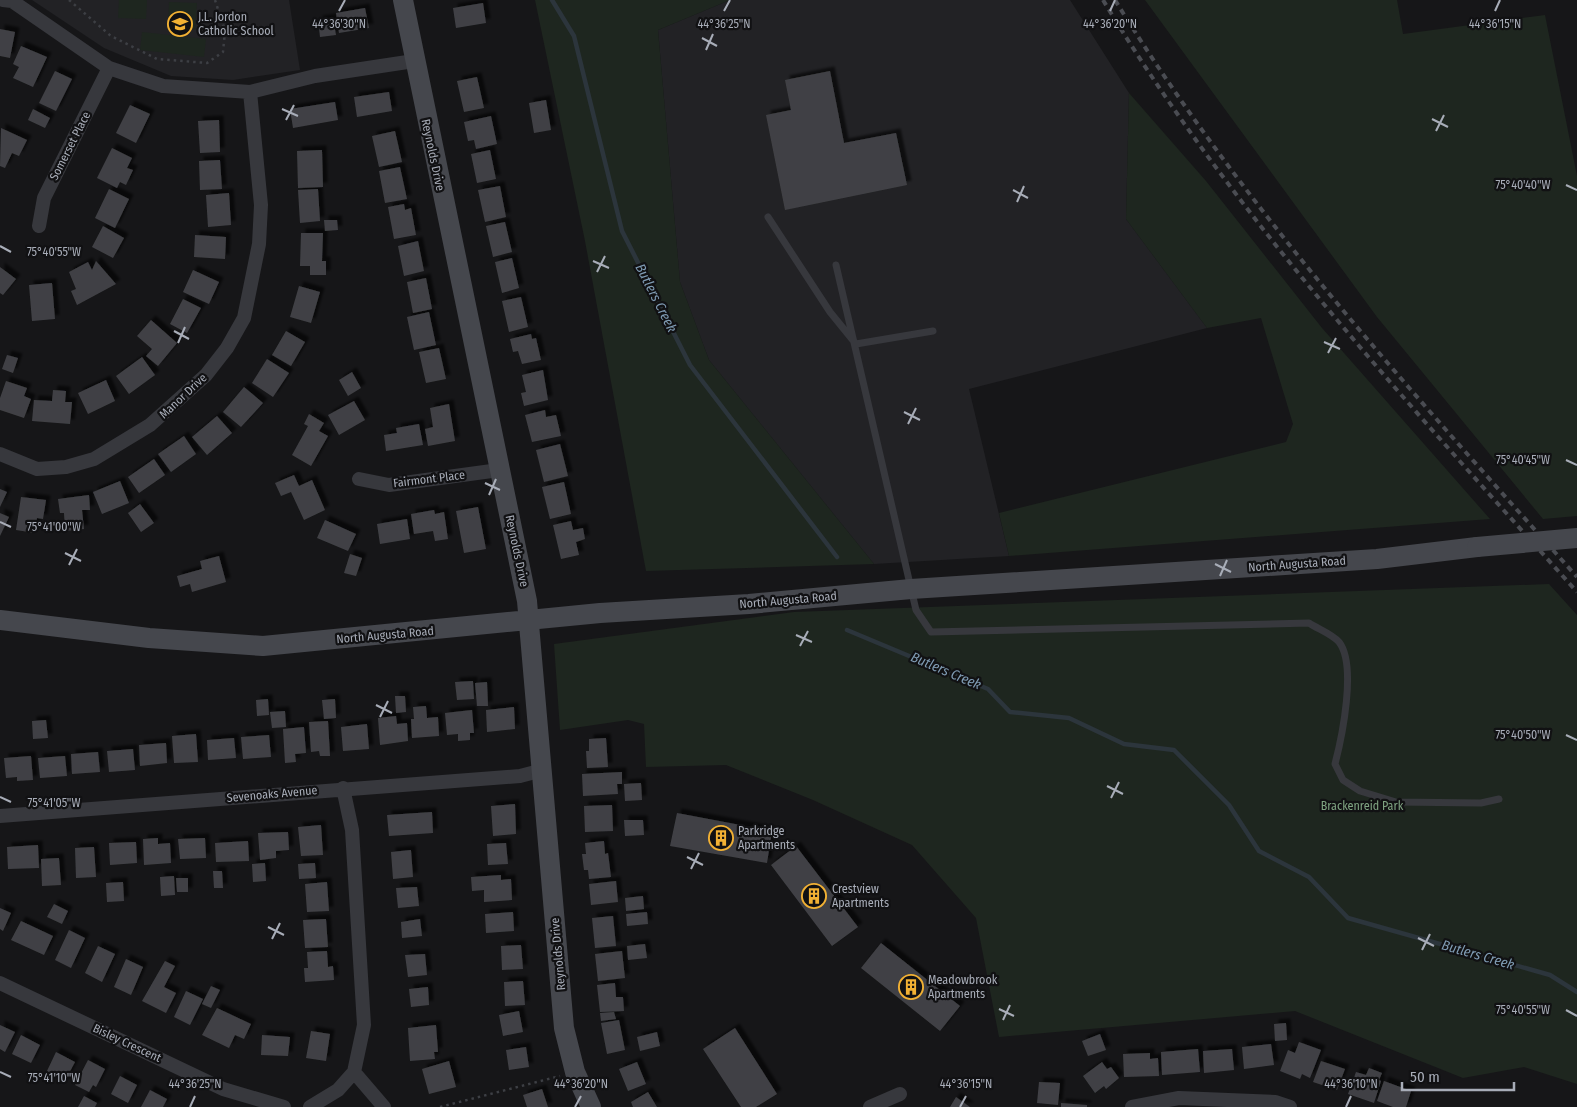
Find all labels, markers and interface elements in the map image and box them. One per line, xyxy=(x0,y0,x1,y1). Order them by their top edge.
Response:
place label: J.L. Jordon Catholic School xyxy=(198,10,274,38)
school or university icon: J.L. Jordon Catholic School xyxy=(167,11,193,37)
text: 44°36'30"N xyxy=(312,17,366,31)
text: 44°36'25"N xyxy=(697,17,751,31)
text: 44°36'20"N xyxy=(1083,17,1137,31)
text: 44°36'15"N xyxy=(1469,17,1521,31)
street label: Somerset Place xyxy=(47,109,93,183)
street label: Reynolds Drive xyxy=(419,118,447,192)
text: 75°40'40"W xyxy=(1495,178,1551,192)
text: 75°40'55"W xyxy=(27,245,81,259)
water label: Butlers Creek xyxy=(631,261,681,335)
street label: Manor Drive xyxy=(156,371,210,421)
text: 75°40'45"W xyxy=(1496,453,1550,467)
street label: Fairmont Place xyxy=(392,468,466,490)
street label: Reynolds Drive xyxy=(503,514,531,588)
text: 75°41'00"W xyxy=(27,520,81,534)
street label: North Augusta Road xyxy=(1248,554,1346,574)
street label: North Augusta Road xyxy=(739,589,837,611)
street label: North Augusta Road xyxy=(336,624,434,646)
water label: Butlers Creek xyxy=(908,649,984,693)
text: 75°40'50"W xyxy=(1495,728,1551,742)
street label: Sevenoaks Avenue xyxy=(226,783,318,805)
text: 75°41'05"W xyxy=(28,796,80,810)
park label: Brackenreid Park xyxy=(1321,799,1404,813)
place label: Parkridge Apartments xyxy=(738,824,795,852)
building icon: Parkridge Apartments xyxy=(708,825,734,851)
place label: Crestview Apartments xyxy=(832,882,889,910)
building icon: Crestview Apartments xyxy=(801,883,827,909)
street label: Reynolds Drive xyxy=(548,917,568,991)
water label: Butlers Creek xyxy=(1440,937,1516,974)
place label: Meadowbrook Apartments xyxy=(928,973,998,1001)
building icon: Meadowbrook Apartments xyxy=(898,974,924,1000)
text: 75°40'55"W xyxy=(1496,1003,1550,1017)
street label: Bisley Crescent xyxy=(91,1021,163,1065)
scale bar xyxy=(1402,1060,1514,1092)
text: 50 m xyxy=(1410,1068,1440,1086)
text: 75°41'10"W xyxy=(28,1071,80,1085)
text: 44°36'25"N xyxy=(168,1077,222,1091)
text: 44°36'20"N xyxy=(554,1077,608,1091)
text: 44°36'15"N xyxy=(940,1077,992,1091)
text: 44°36'10"N xyxy=(1324,1077,1378,1091)

